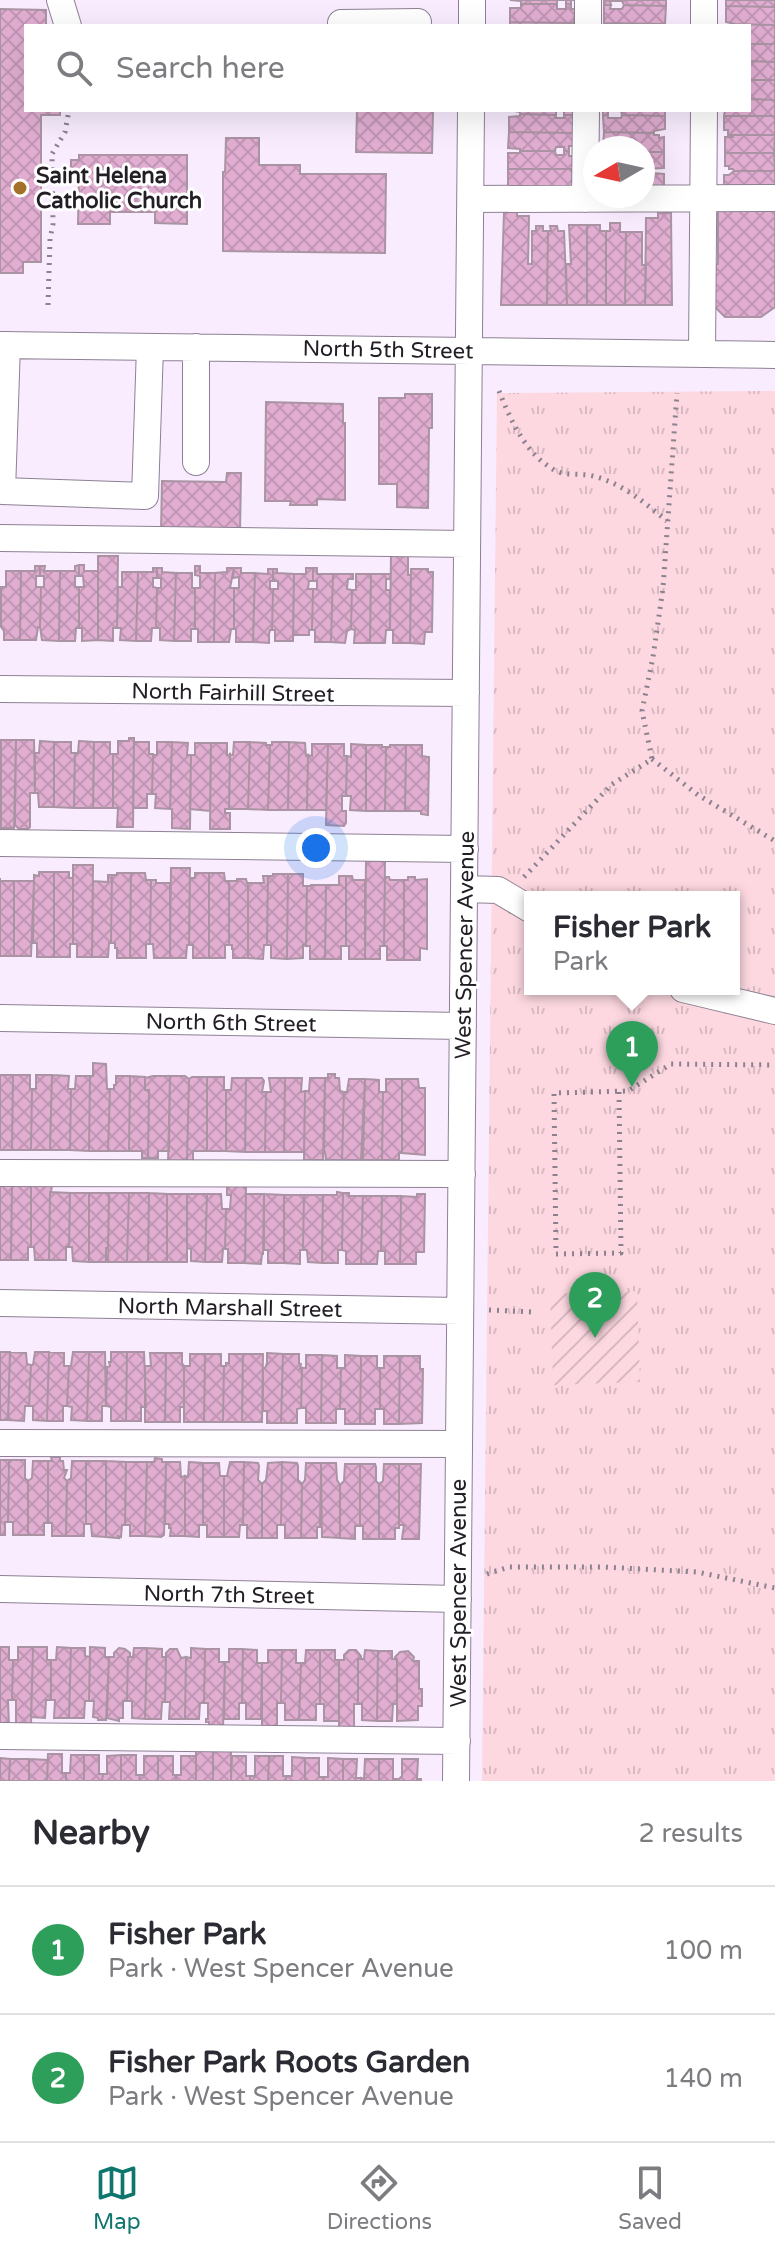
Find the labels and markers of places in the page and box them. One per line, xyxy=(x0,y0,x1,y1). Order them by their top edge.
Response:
place label: Saint Helena Catholic Church xyxy=(36,163,202,214)
marker: Saint Helena Catholic Church xyxy=(11,179,29,197)
pin: 1 xyxy=(606,1021,658,1087)
pin: 2 xyxy=(569,1272,621,1338)

